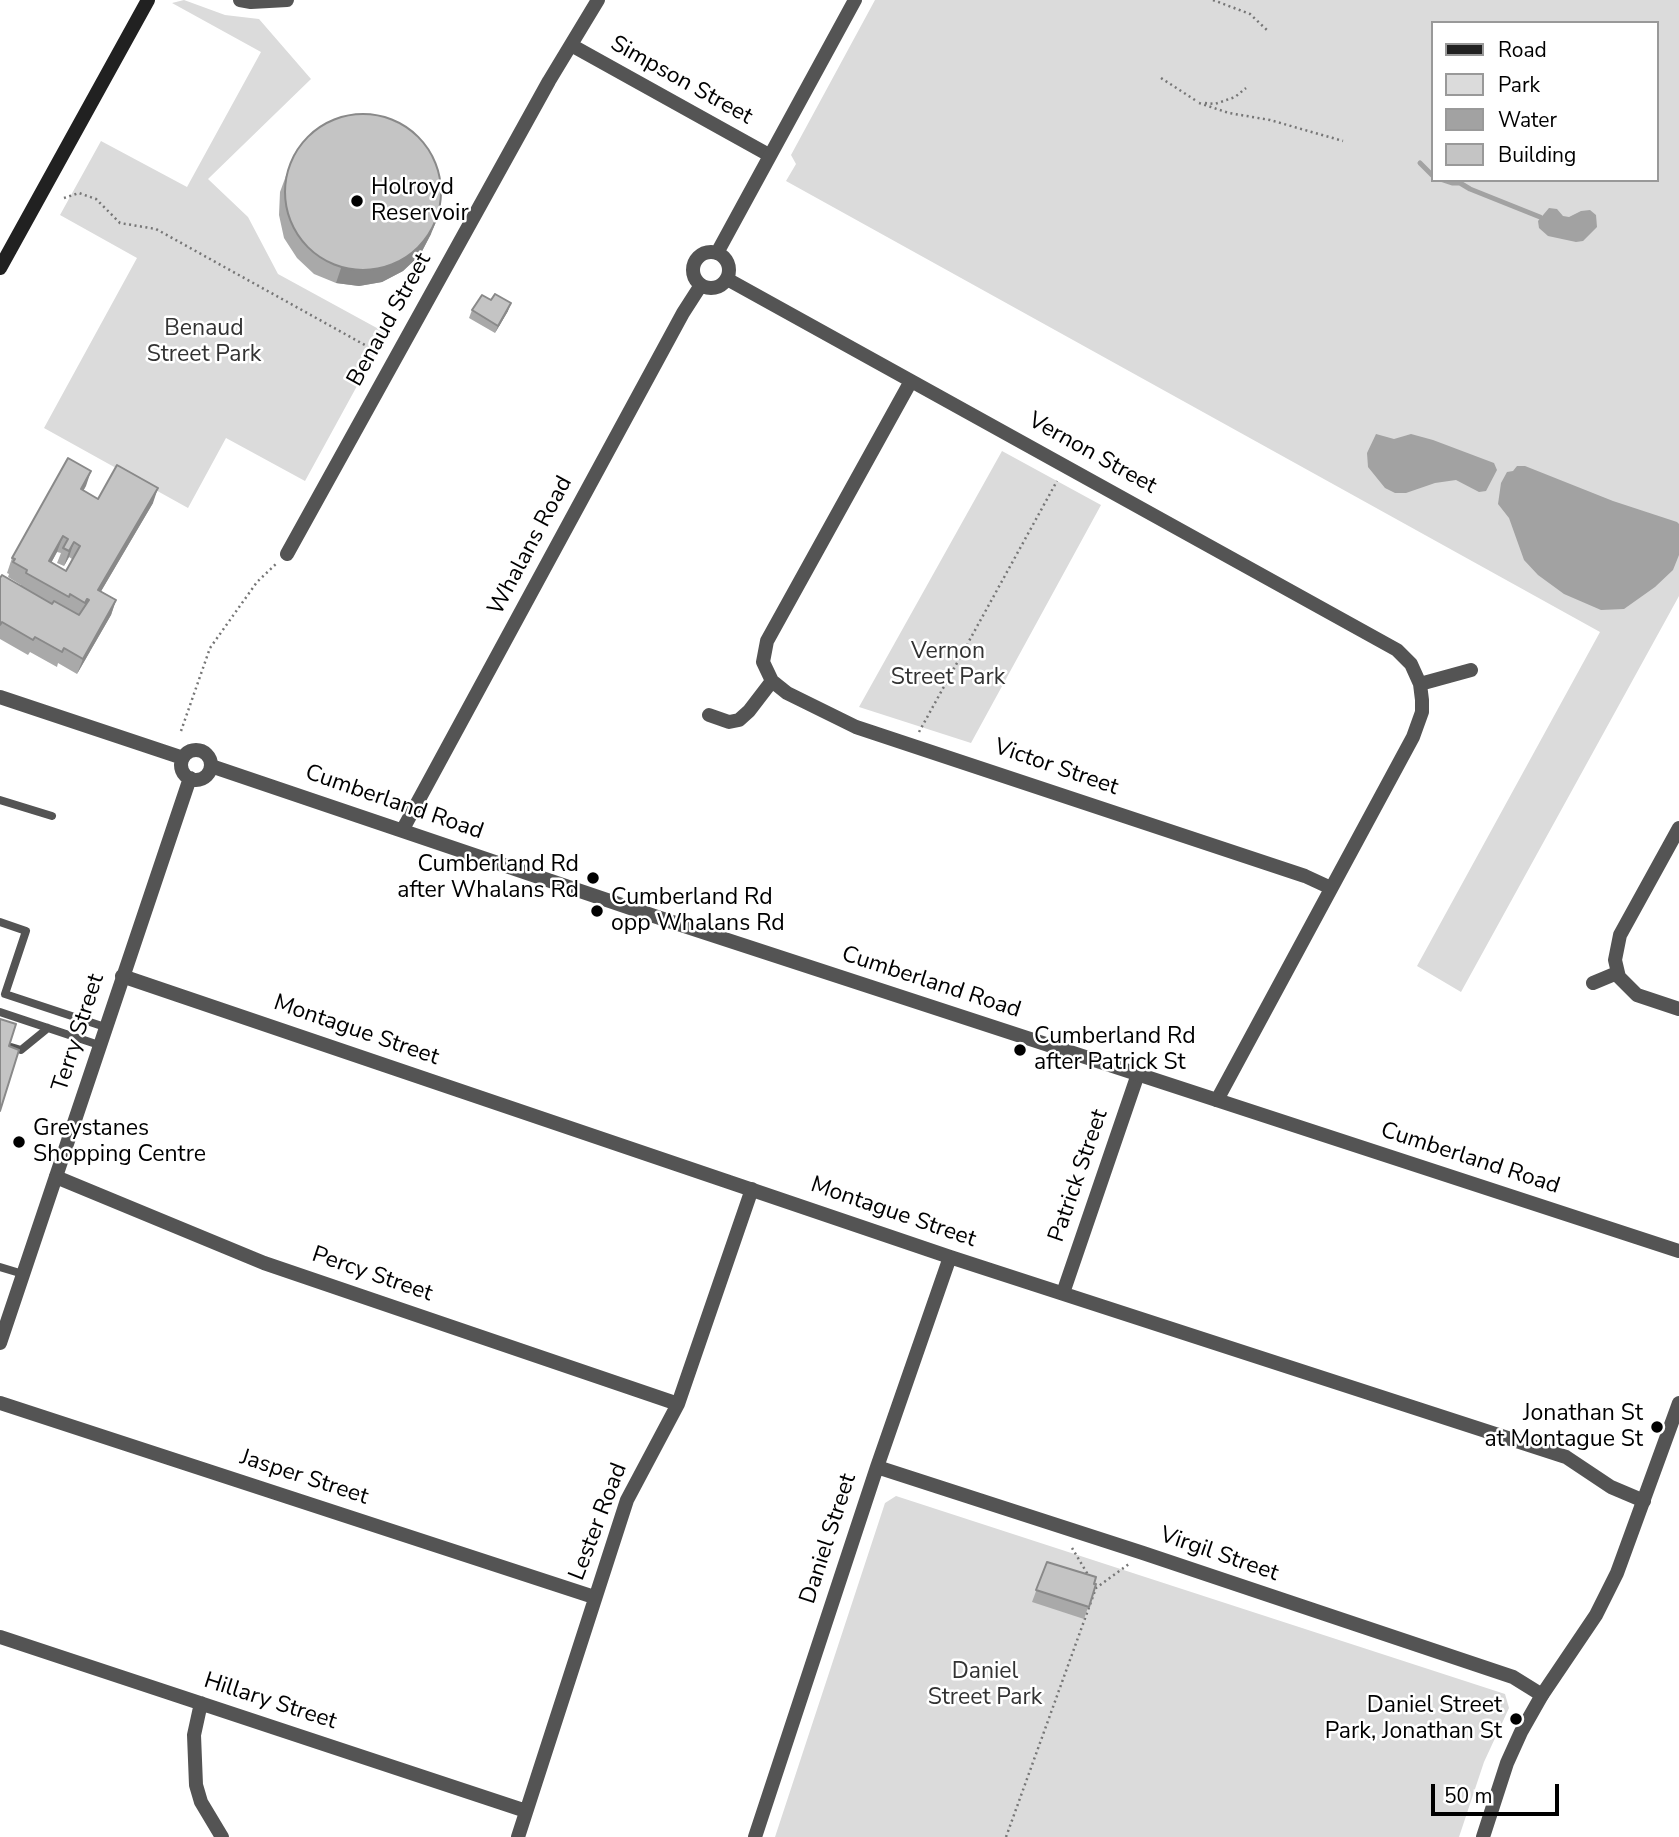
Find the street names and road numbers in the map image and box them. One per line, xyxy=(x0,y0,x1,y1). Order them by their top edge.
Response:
street label: Simpson Street xyxy=(605,31,757,131)
street label: Benaud Street xyxy=(342,249,438,391)
street label: Vernon Street xyxy=(1023,407,1161,501)
street label: Whalans Road xyxy=(483,472,579,620)
street label: Victor Street xyxy=(990,734,1122,802)
street label: Cumberland Road xyxy=(301,760,487,846)
street label: Cumberland Road xyxy=(838,941,1024,1025)
street label: Terry Street xyxy=(47,971,111,1095)
street label: Montague Street xyxy=(270,990,442,1072)
street label: Patrick Street xyxy=(1043,1106,1115,1246)
street label: Cumberland Road xyxy=(1377,1117,1563,1201)
street label: Montague Street xyxy=(807,1172,979,1254)
street label: Percy Street xyxy=(308,1242,436,1308)
street label: Jasper Street xyxy=(236,1444,372,1512)
street label: Lester Road xyxy=(564,1459,634,1585)
street label: Daniel Street xyxy=(795,1470,863,1608)
street label: Virgil Street xyxy=(1156,1522,1282,1588)
street label: Hillary Street xyxy=(200,1668,340,1736)

